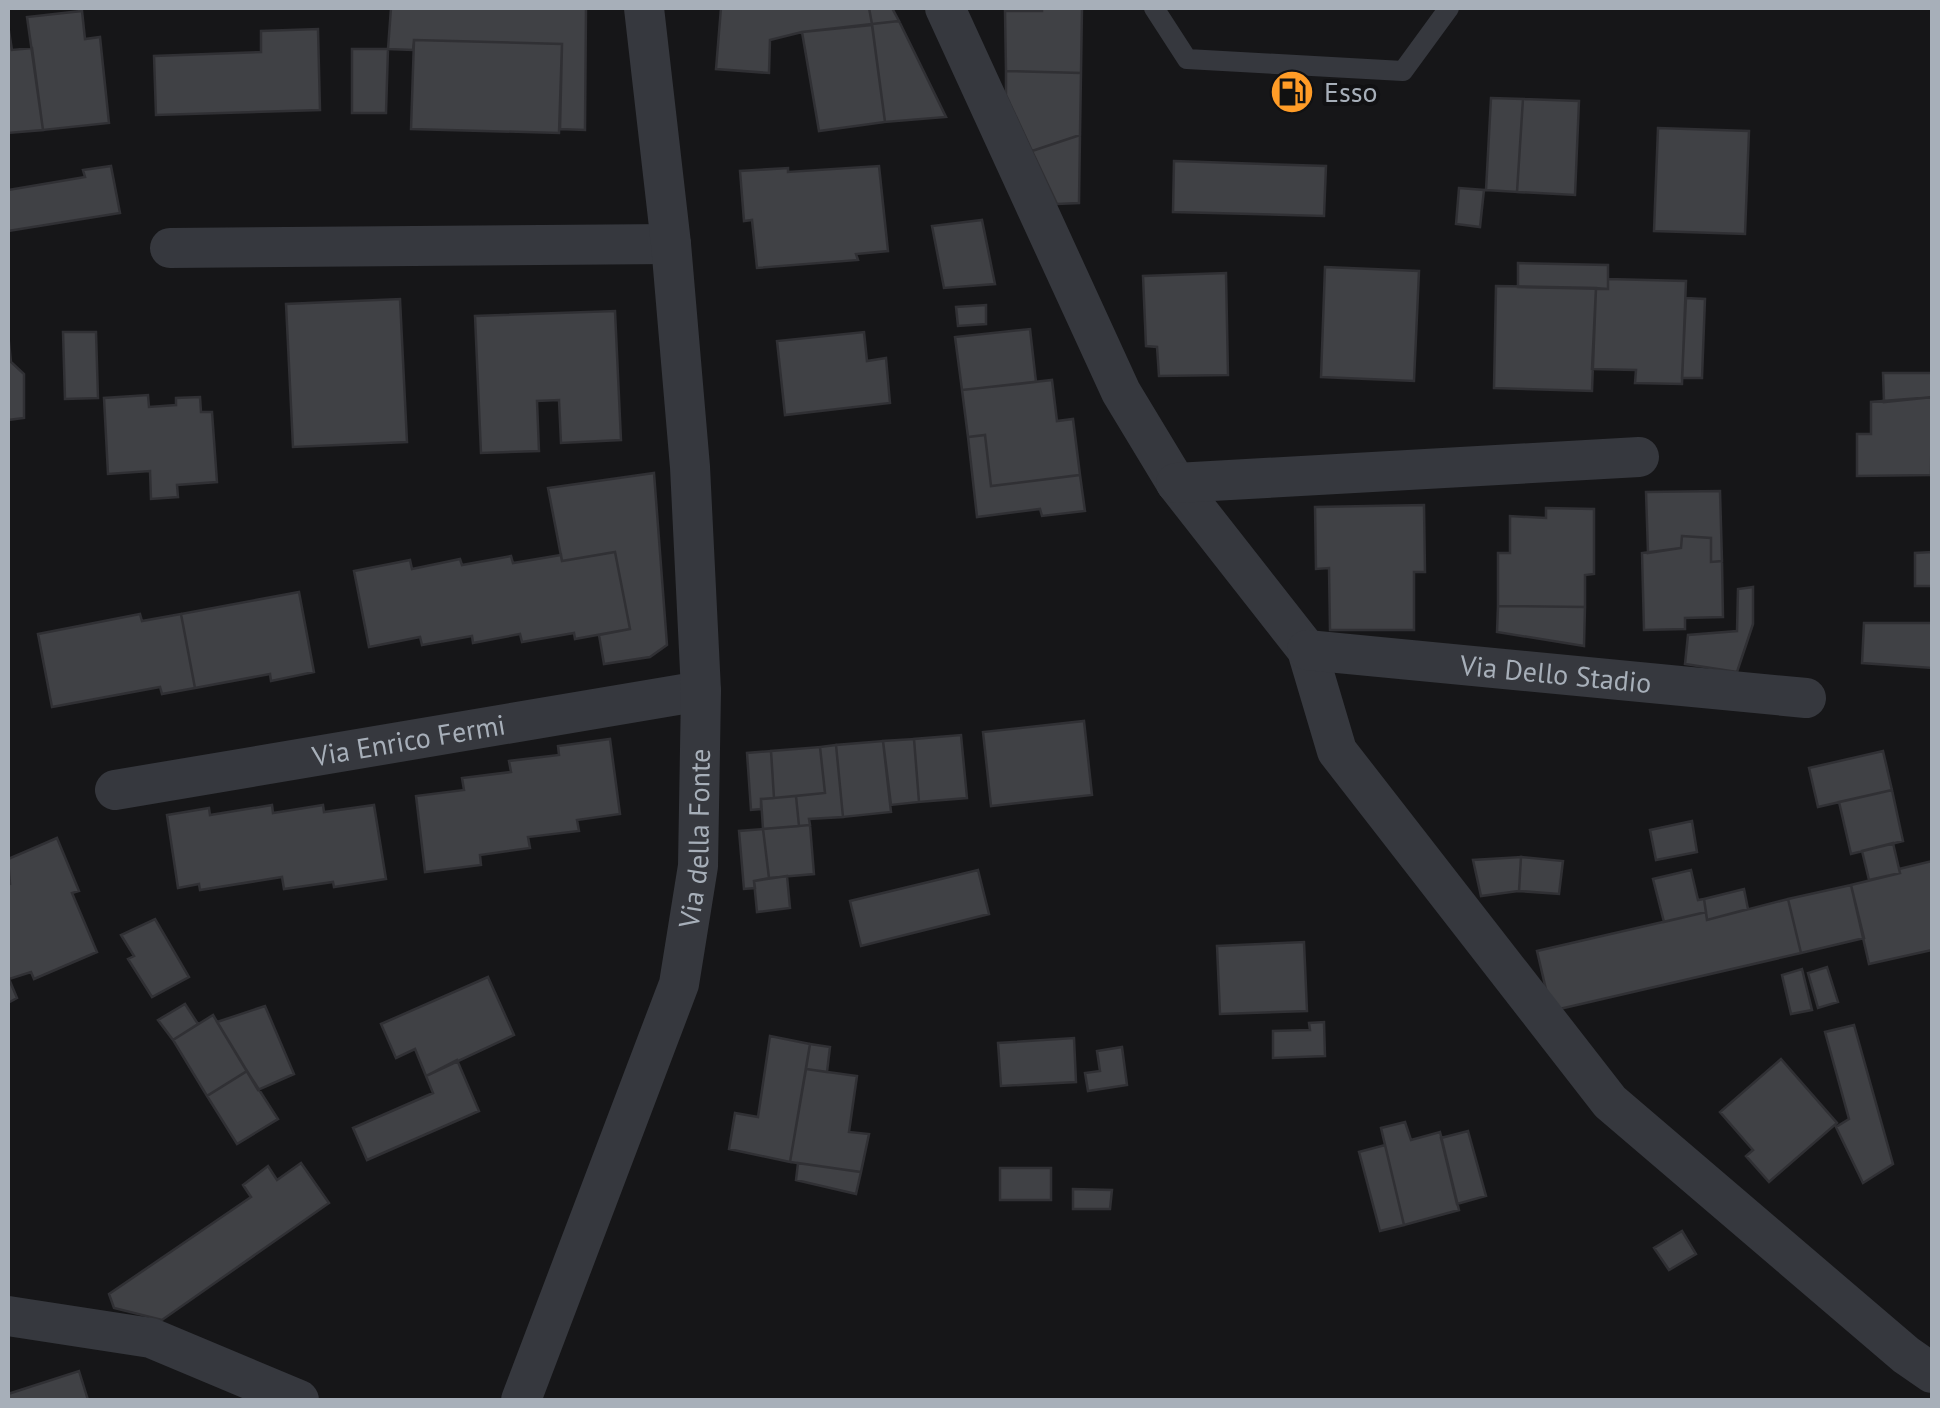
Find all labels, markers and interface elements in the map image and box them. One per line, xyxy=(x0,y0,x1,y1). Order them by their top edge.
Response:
fuel station icon: Esso xyxy=(1269,69,1315,115)
place label: Esso xyxy=(1324,73,1378,110)
street label: Via Dello Stadio xyxy=(1458,646,1653,701)
street label: Via Enrico Fermi xyxy=(308,705,508,775)
street label: Via della Fonte xyxy=(669,748,718,932)

